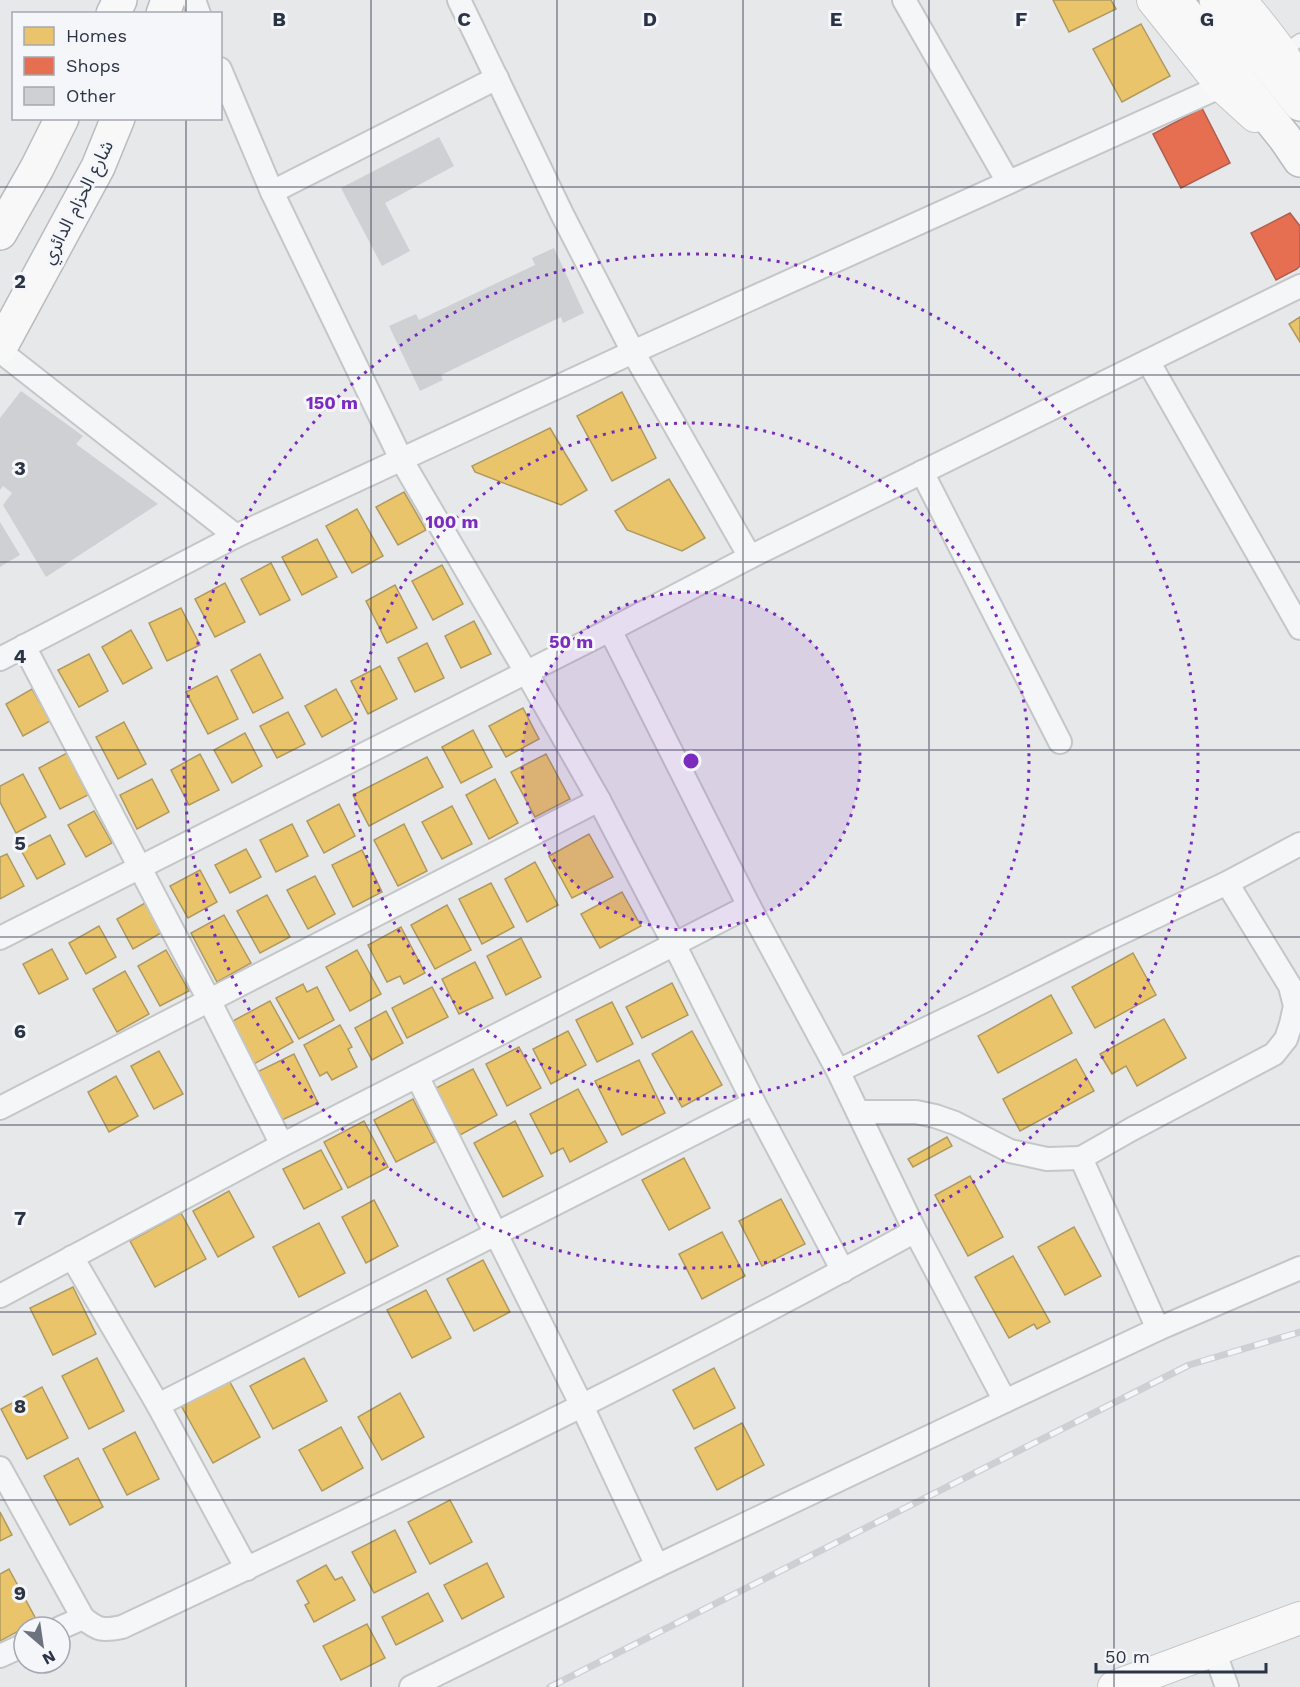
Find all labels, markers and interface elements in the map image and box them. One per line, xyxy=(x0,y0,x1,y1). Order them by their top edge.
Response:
text: B xyxy=(272,7,286,31)
text: C xyxy=(457,7,471,31)
text: D xyxy=(643,7,657,31)
text: E xyxy=(830,7,842,31)
text: F xyxy=(1015,7,1027,31)
text: G xyxy=(1200,7,1214,31)
legend xyxy=(12,12,222,120)
text: Homes xyxy=(66,25,127,46)
text: Shops xyxy=(66,55,120,76)
text: Other xyxy=(66,85,116,106)
street label: شارع الحزام الدائري xyxy=(37,137,121,269)
text: 2 xyxy=(14,269,26,293)
text: 150 m xyxy=(306,392,358,413)
text: 3 xyxy=(14,456,26,480)
text: 100 m xyxy=(425,511,479,532)
text: 50 m xyxy=(549,631,593,652)
text: 4 xyxy=(14,644,27,668)
centre of rings xyxy=(681,751,701,771)
text: 5 xyxy=(14,831,26,855)
text: 6 xyxy=(14,1019,26,1043)
text: 7 xyxy=(14,1206,26,1230)
text: 8 xyxy=(14,1394,26,1418)
text: 9 xyxy=(14,1581,26,1605)
north arrow xyxy=(12,1615,72,1675)
scale bar xyxy=(1096,1636,1266,1674)
text: N xyxy=(39,1646,59,1669)
text: 50 m xyxy=(1105,1646,1150,1667)

